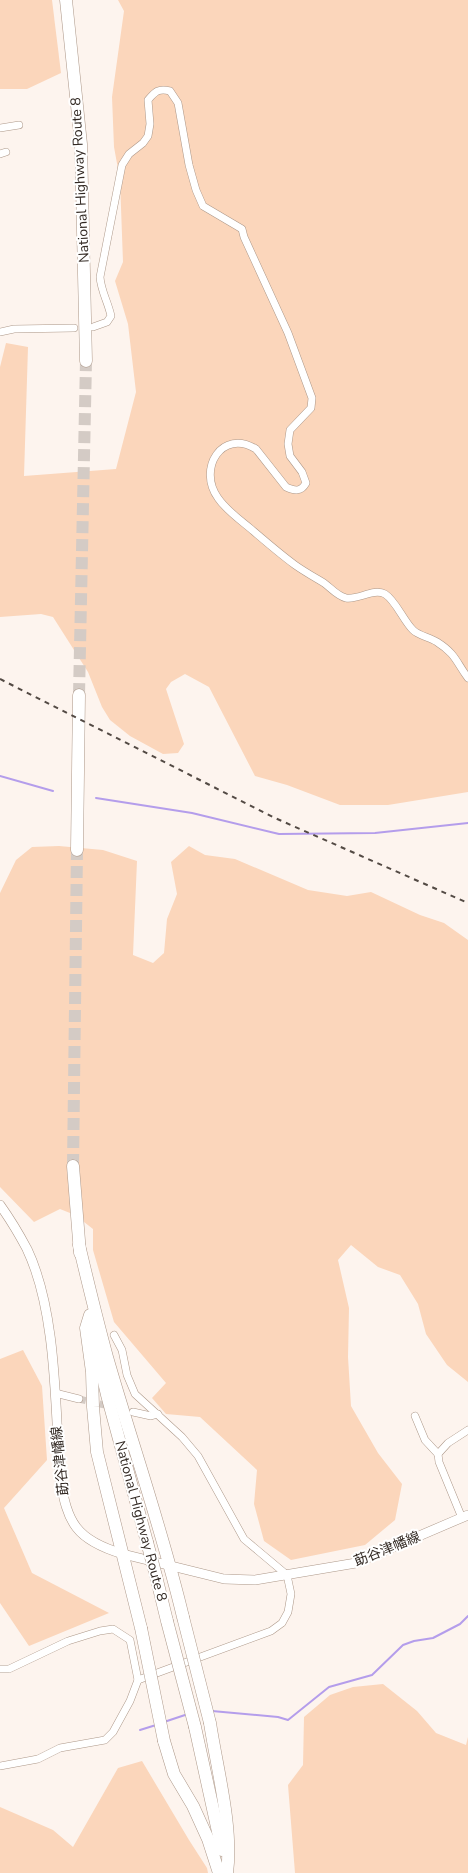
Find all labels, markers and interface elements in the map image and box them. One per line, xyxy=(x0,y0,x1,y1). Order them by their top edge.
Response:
street label: National Highway Route 8 xyxy=(66,97,94,263)
street label: 莇谷津幡線 xyxy=(47,1425,73,1497)
street label: National Highway Route 8 xyxy=(110,1439,172,1603)
street label: 莇谷津幡線 xyxy=(351,1527,423,1571)

